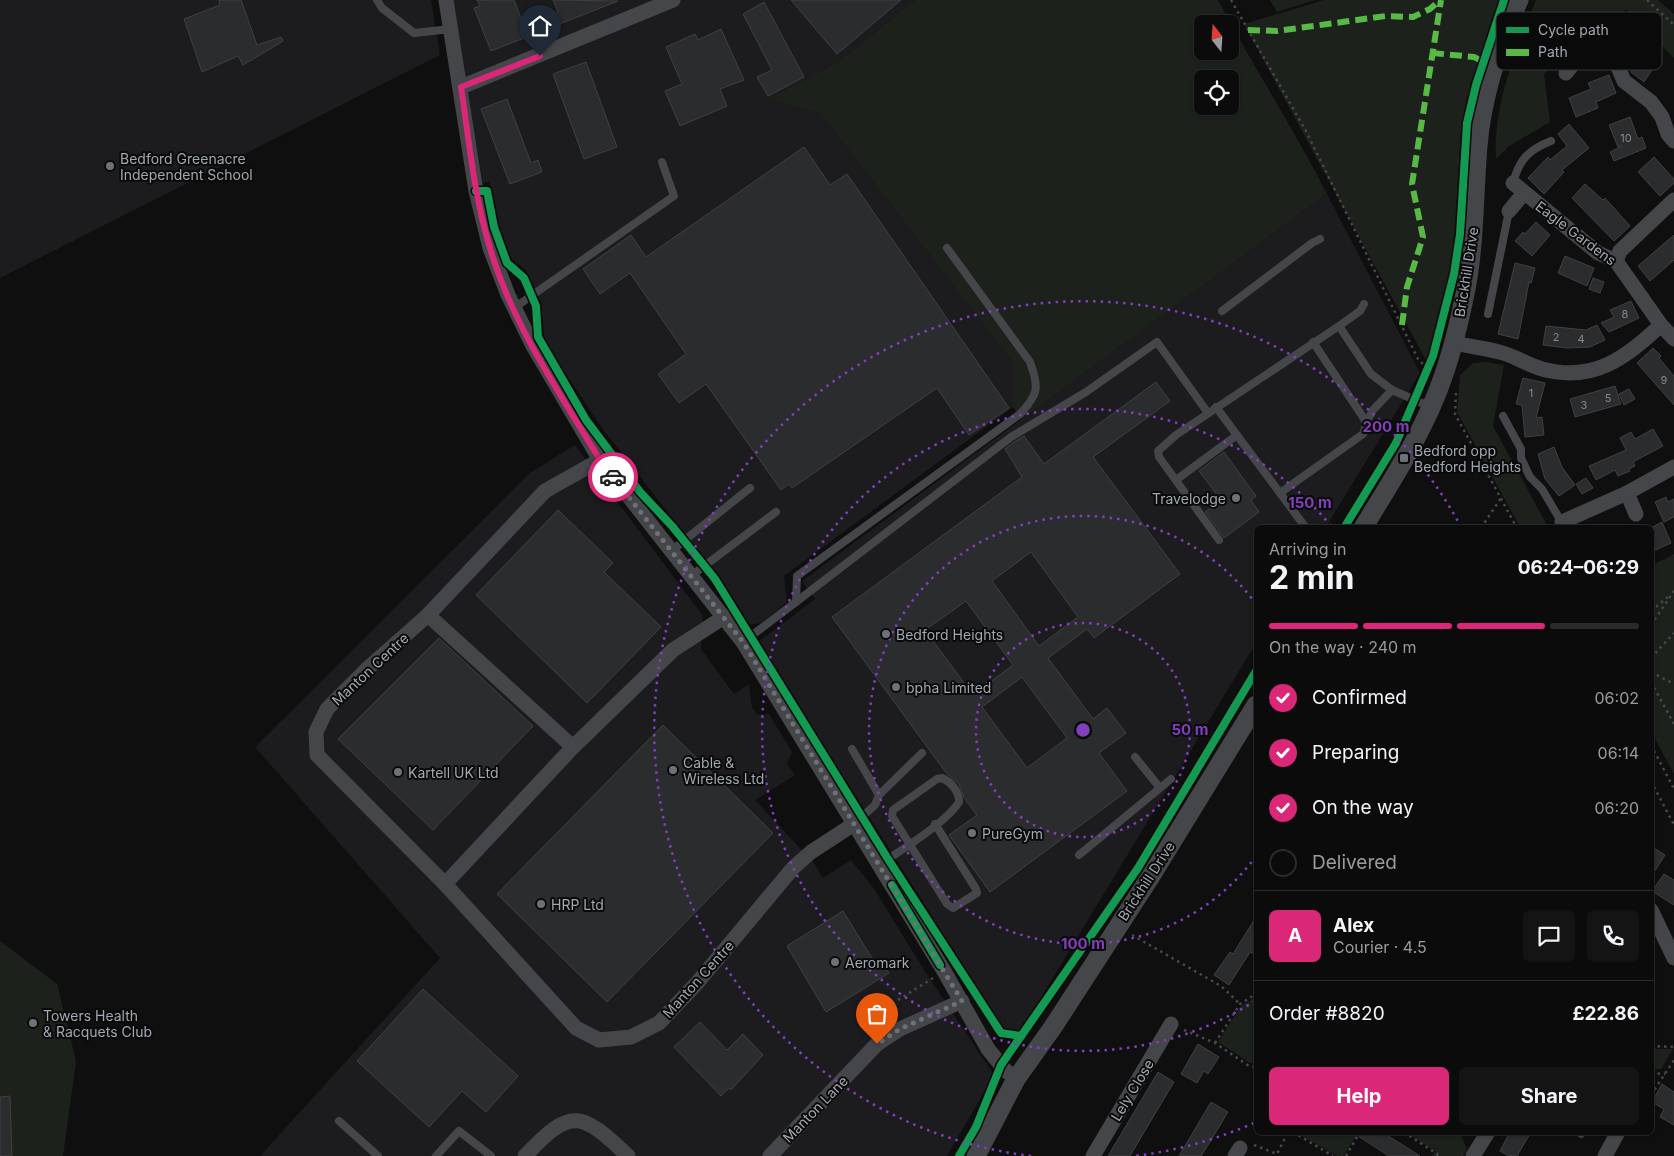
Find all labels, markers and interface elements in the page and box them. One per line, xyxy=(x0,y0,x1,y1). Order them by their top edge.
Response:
pin xyxy=(519,5,561,56)
icon: home xyxy=(526,12,554,40)
legend xyxy=(1496,12,1662,70)
north arrow xyxy=(1194,15,1239,60)
map controls xyxy=(1194,15,1239,115)
text: Cycle path xyxy=(1538,21,1609,38)
text: Path xyxy=(1538,43,1568,60)
button: locate xyxy=(1194,70,1239,115)
house number: 10 xyxy=(1620,131,1632,145)
place label: Bedford Greenacre Independent School xyxy=(120,150,253,183)
marker: Bedford Greenacre Independent School xyxy=(104,160,116,172)
street label: Eagle Gardens xyxy=(1533,197,1619,269)
street label: Brickhill Drive xyxy=(1450,226,1482,318)
house number: 8 xyxy=(1622,307,1629,321)
house number: 2 xyxy=(1553,330,1559,344)
house number: 4 xyxy=(1577,332,1585,346)
house number: 9 xyxy=(1661,373,1668,387)
house number: 1 xyxy=(1529,386,1533,400)
house number: 5 xyxy=(1605,391,1612,405)
house number: 3 xyxy=(1581,398,1588,412)
text: 200 m xyxy=(1363,417,1409,436)
place label: Bedford opp Bedford Heights xyxy=(1414,442,1521,475)
courier xyxy=(588,452,638,502)
marker: Bedford opp Bedford Heights xyxy=(1398,452,1410,464)
icon: car xyxy=(599,463,627,491)
place label: Travelodge xyxy=(1152,490,1226,507)
marker: Travelodge xyxy=(1230,492,1242,504)
text: 150 m xyxy=(1288,493,1332,512)
text: Arriving in xyxy=(1269,539,1346,559)
text: 06:24–06:29 xyxy=(1518,556,1639,579)
text: 2 min xyxy=(1269,558,1355,597)
place label: Bedford Heights xyxy=(896,626,1003,643)
marker: Bedford Heights xyxy=(880,628,892,640)
street label: Manton Centre xyxy=(328,629,412,709)
text: On the way · 240 m xyxy=(1269,637,1417,657)
place label: bpha Limited xyxy=(906,679,991,696)
marker: bpha Limited xyxy=(890,681,902,693)
icon: check xyxy=(1269,684,1297,712)
text: Confirmed xyxy=(1312,686,1407,709)
text: 06:02 xyxy=(1595,688,1639,708)
text: 50 m xyxy=(1172,720,1208,739)
centre of rings xyxy=(1074,721,1092,739)
icon: check xyxy=(1269,739,1297,767)
text: Preparing xyxy=(1312,741,1399,764)
text: 06:14 xyxy=(1598,743,1639,763)
place label: Cable & Wireless Ltd xyxy=(683,754,764,787)
place label: Kartell UK Ltd xyxy=(408,764,498,781)
marker: Cable & Wireless Ltd xyxy=(667,764,679,776)
marker: Kartell UK Ltd xyxy=(392,766,404,778)
icon: check xyxy=(1269,794,1297,822)
text: On the way xyxy=(1312,796,1414,819)
text: 06:20 xyxy=(1595,798,1639,818)
place label: PureGym xyxy=(982,825,1043,842)
marker: PureGym xyxy=(966,827,978,839)
street label: Brickhill Drive xyxy=(1114,838,1178,924)
text: Delivered xyxy=(1312,851,1397,874)
place label: HRP Ltd xyxy=(551,896,604,913)
marker: HRP Ltd xyxy=(535,898,547,910)
button: chat xyxy=(1523,910,1575,962)
button: phone xyxy=(1587,910,1639,962)
text: Alex xyxy=(1333,914,1374,937)
text: A xyxy=(1288,924,1302,947)
text: 100 m xyxy=(1061,934,1105,953)
street label: Manton Centre xyxy=(659,937,737,1021)
text: Courier · 4.5 xyxy=(1333,937,1427,957)
place label: Aeromark xyxy=(845,954,910,971)
marker: Aeromark xyxy=(829,956,841,968)
pin xyxy=(856,993,898,1044)
icon: bag xyxy=(863,1000,891,1028)
text: Order #8820 xyxy=(1269,1002,1385,1025)
text: £22.86 xyxy=(1572,1002,1639,1025)
place label: Towers Health & Racquets Club xyxy=(43,1007,152,1040)
marker: Towers Health & Racquets Club xyxy=(27,1017,39,1029)
street label: Lely Close xyxy=(1107,1056,1157,1124)
button: Help xyxy=(1269,1067,1449,1125)
button: Share xyxy=(1459,1067,1639,1125)
street label: Manton Lane xyxy=(779,1072,851,1146)

